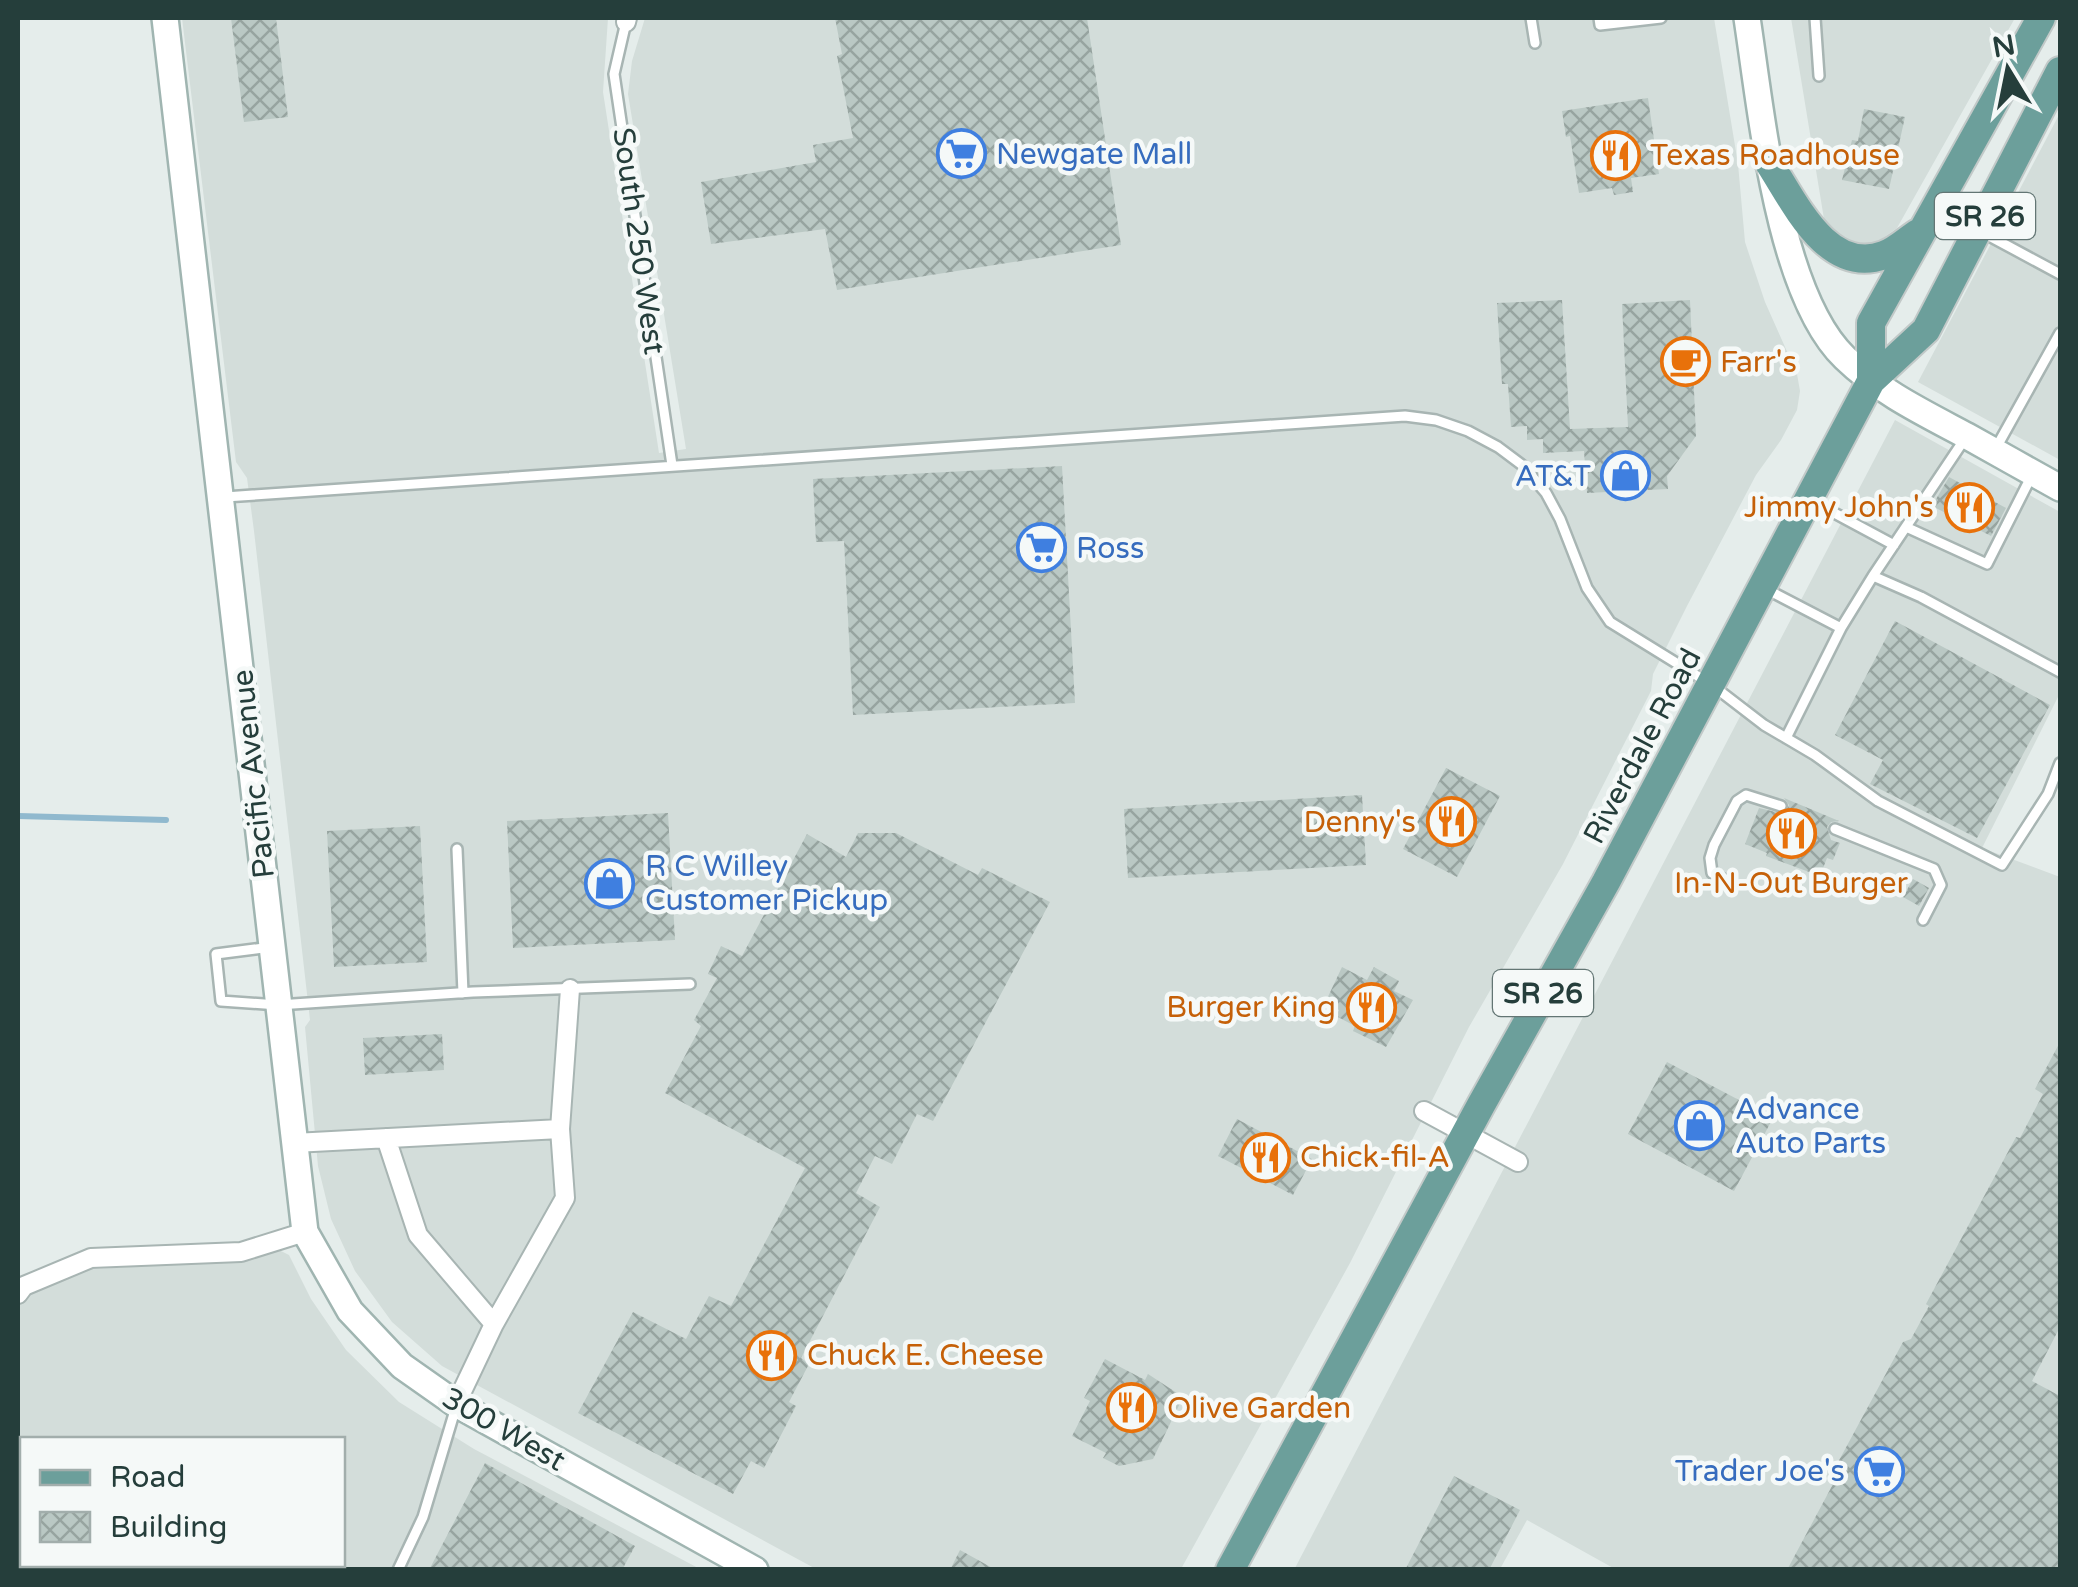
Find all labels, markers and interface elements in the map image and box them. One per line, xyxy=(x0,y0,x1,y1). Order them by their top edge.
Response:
north arrow xyxy=(1958,20,2058,120)
text: N xyxy=(1990,28,2018,65)
street label: South 250 West xyxy=(604,125,673,357)
supermarket icon: Newgate Mall xyxy=(935,128,987,180)
restaurant icon: Texas Roadhouse xyxy=(1589,129,1641,181)
place label: Newgate Mall xyxy=(996,136,1192,173)
place label: Texas Roadhouse xyxy=(1650,137,1900,174)
road number: SR 26 xyxy=(1935,193,2035,239)
cafe icon: Farr's xyxy=(1659,336,1711,388)
place label: Farr's xyxy=(1720,344,1797,381)
shop icon: AT&T xyxy=(1600,450,1652,502)
place label: AT&T xyxy=(1515,458,1591,495)
restaurant icon: Jimmy John's xyxy=(1943,481,1995,533)
place label: Jimmy John's xyxy=(1744,489,1934,526)
supermarket icon: Ross xyxy=(1015,522,1067,574)
place label: Ross xyxy=(1076,530,1144,567)
street label: Riverdale Road xyxy=(1575,642,1709,850)
street label: Pacific Avenue xyxy=(224,668,283,880)
restaurant icon: Denny's xyxy=(1425,796,1477,848)
place label: Denny's xyxy=(1304,804,1416,841)
restaurant icon: In-N-Out Burger xyxy=(1765,808,1817,860)
place label: R C Willey Customer Pickup xyxy=(645,848,888,919)
shop icon: R C Willey Customer Pickup xyxy=(584,857,636,909)
place label: In-N-Out Burger xyxy=(1674,865,1909,902)
road number: SR 26 xyxy=(1493,970,1593,1016)
restaurant icon: Burger King xyxy=(1345,981,1397,1033)
place label: Burger King xyxy=(1166,989,1336,1026)
place label: Advance Auto Parts xyxy=(1735,1091,1886,1162)
shop icon: Advance Auto Parts xyxy=(1674,1100,1726,1152)
restaurant icon: Chick-fil-A xyxy=(1239,1131,1291,1183)
place label: Chick-fil-A xyxy=(1300,1139,1450,1176)
restaurant icon: Chuck E. Cheese xyxy=(746,1329,798,1381)
place label: Chuck E. Cheese xyxy=(807,1337,1044,1374)
street label: 300 West xyxy=(436,1379,572,1479)
restaurant icon: Olive Garden xyxy=(1106,1382,1158,1434)
place label: Olive Garden xyxy=(1167,1390,1351,1427)
legend xyxy=(20,1437,345,1567)
supermarket icon: Trader Joe's xyxy=(1854,1445,1906,1497)
place label: Trader Joe's xyxy=(1675,1453,1845,1490)
text: Road xyxy=(110,1459,185,1496)
text: Building xyxy=(110,1509,227,1546)

